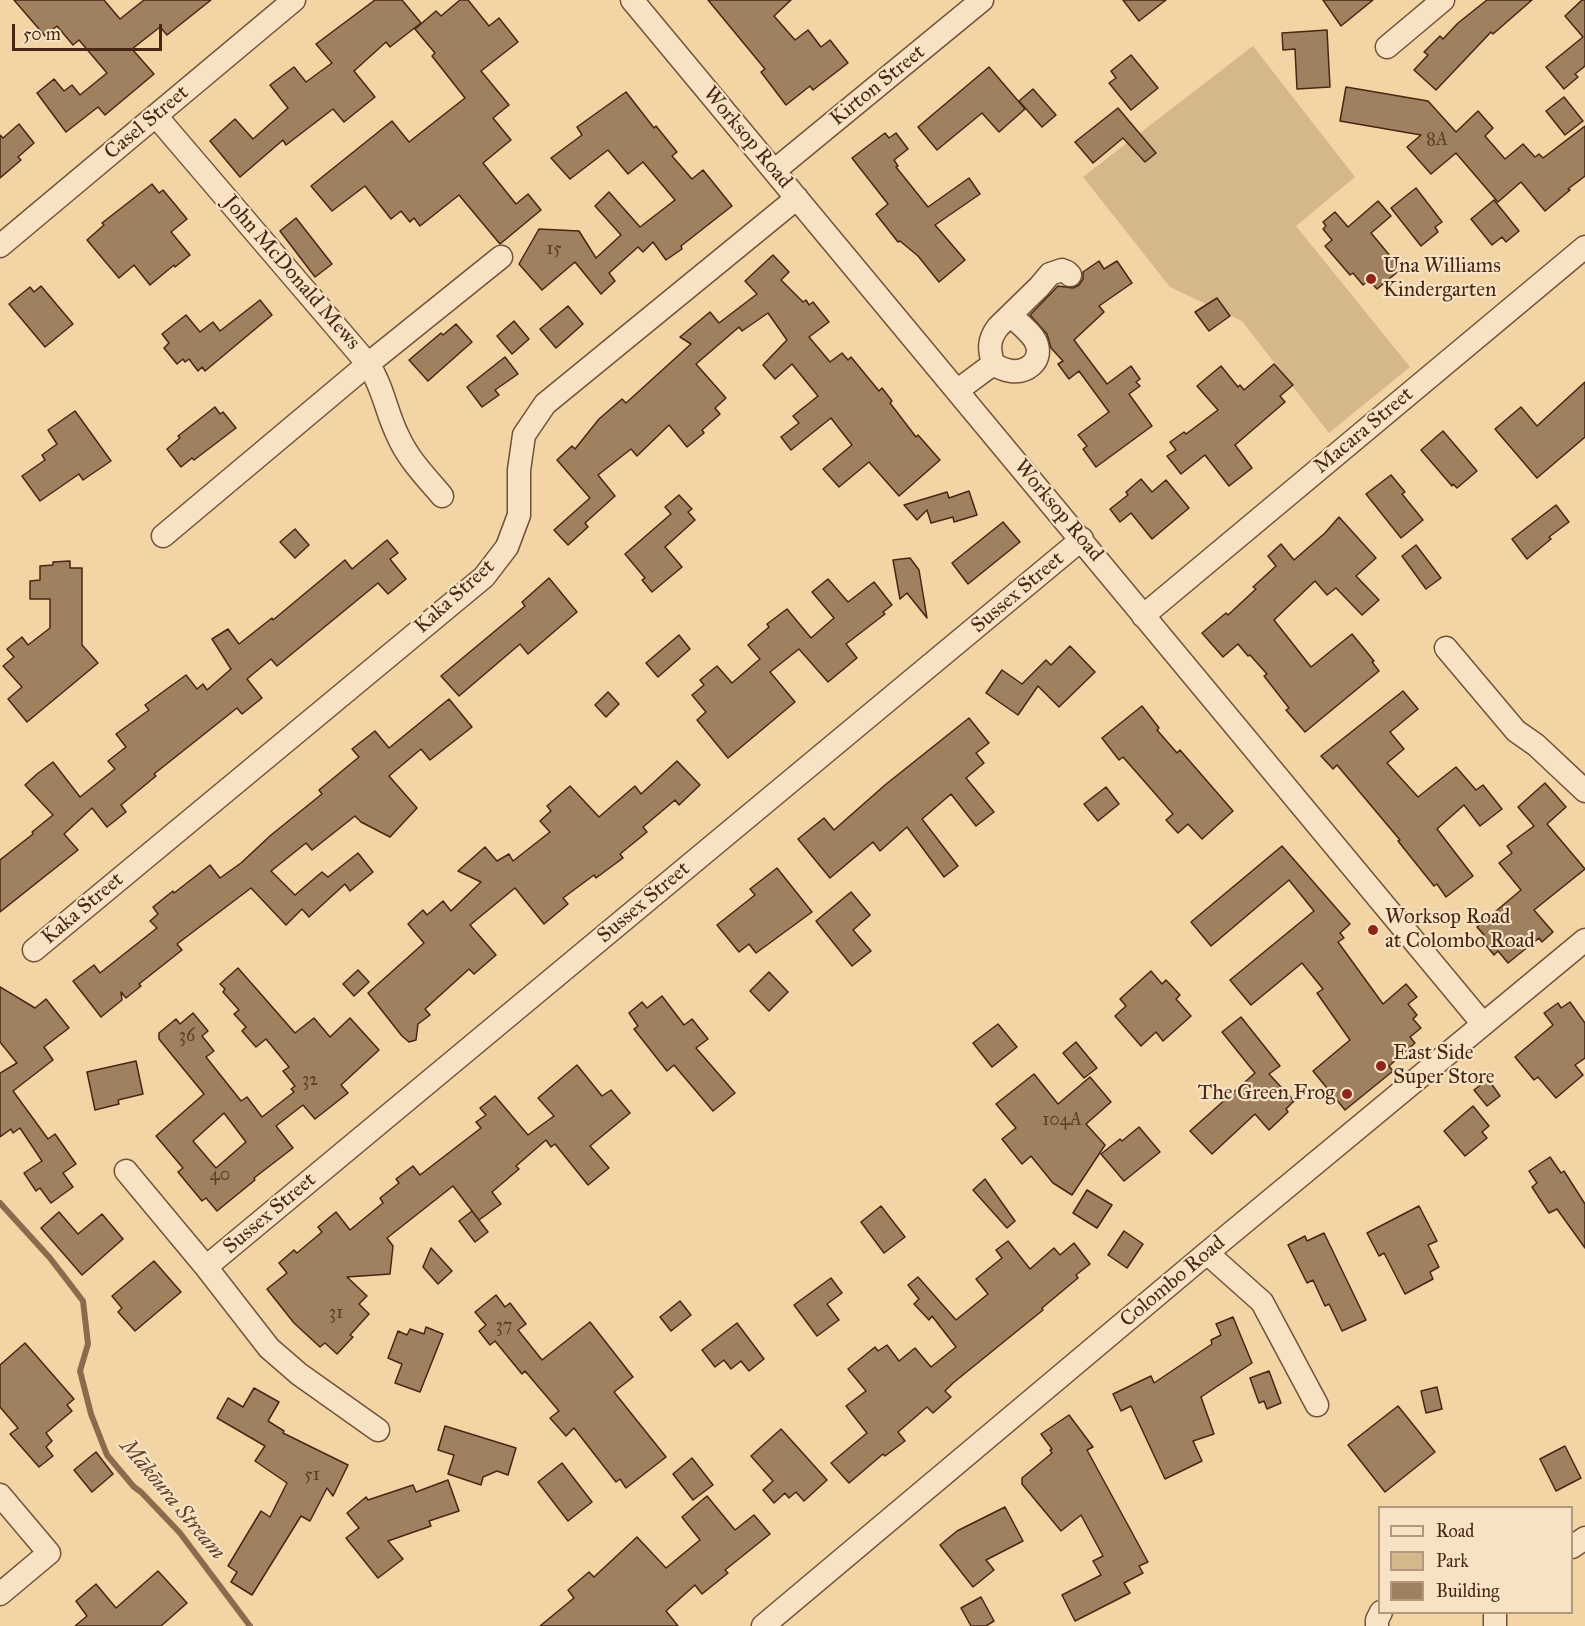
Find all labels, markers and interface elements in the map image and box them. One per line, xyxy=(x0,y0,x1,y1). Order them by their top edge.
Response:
scale bar xyxy=(15,12,165,50)
text: 50 m xyxy=(23,23,61,45)
street label: Kirton Street xyxy=(825,40,931,132)
street label: Casel Street xyxy=(100,81,194,165)
street label: Worksop Road xyxy=(697,82,797,194)
house number: 8A xyxy=(1426,130,1448,152)
street label: John McDonald Mews xyxy=(217,191,365,355)
house number: 15 xyxy=(546,239,562,261)
place label: Una Williams Kindergarten xyxy=(1383,254,1501,304)
marker: Una Williams Kindergarten xyxy=(1364,272,1378,286)
street label: Macara Street xyxy=(1309,382,1419,480)
street label: Worksop Road xyxy=(1008,455,1108,567)
street label: Sussex Street xyxy=(967,547,1069,639)
street label: Kaka Street xyxy=(410,554,500,640)
street label: Sussex Street xyxy=(593,857,695,949)
street label: Kaka Street xyxy=(37,868,129,950)
place label: Worksop Road at Colombo Road xyxy=(1385,905,1535,955)
marker: Worksop Road at Colombo Road xyxy=(1366,923,1380,937)
house number: 36 xyxy=(179,1026,195,1048)
place label: East Side Super Store xyxy=(1393,1041,1495,1091)
marker: East Side Super Store xyxy=(1374,1059,1388,1073)
house number: 32 xyxy=(302,1070,318,1092)
place label: The Green Frog xyxy=(1198,1081,1335,1107)
marker: The Green Frog xyxy=(1340,1087,1354,1101)
house number: 104A xyxy=(1042,1110,1082,1132)
house number: 40 xyxy=(210,1165,230,1187)
street label: Sussex Street xyxy=(219,1168,321,1260)
street label: Colombo Road xyxy=(1115,1231,1231,1333)
house number: 31 xyxy=(329,1303,343,1325)
house number: 37 xyxy=(496,1316,512,1338)
water label: Mākōura Stream xyxy=(114,1434,230,1566)
house number: 51 xyxy=(304,1465,320,1487)
legend xyxy=(1378,1506,1573,1614)
text: Road xyxy=(1436,1520,1474,1542)
text: Park xyxy=(1436,1550,1469,1572)
text: Building xyxy=(1436,1580,1499,1602)

